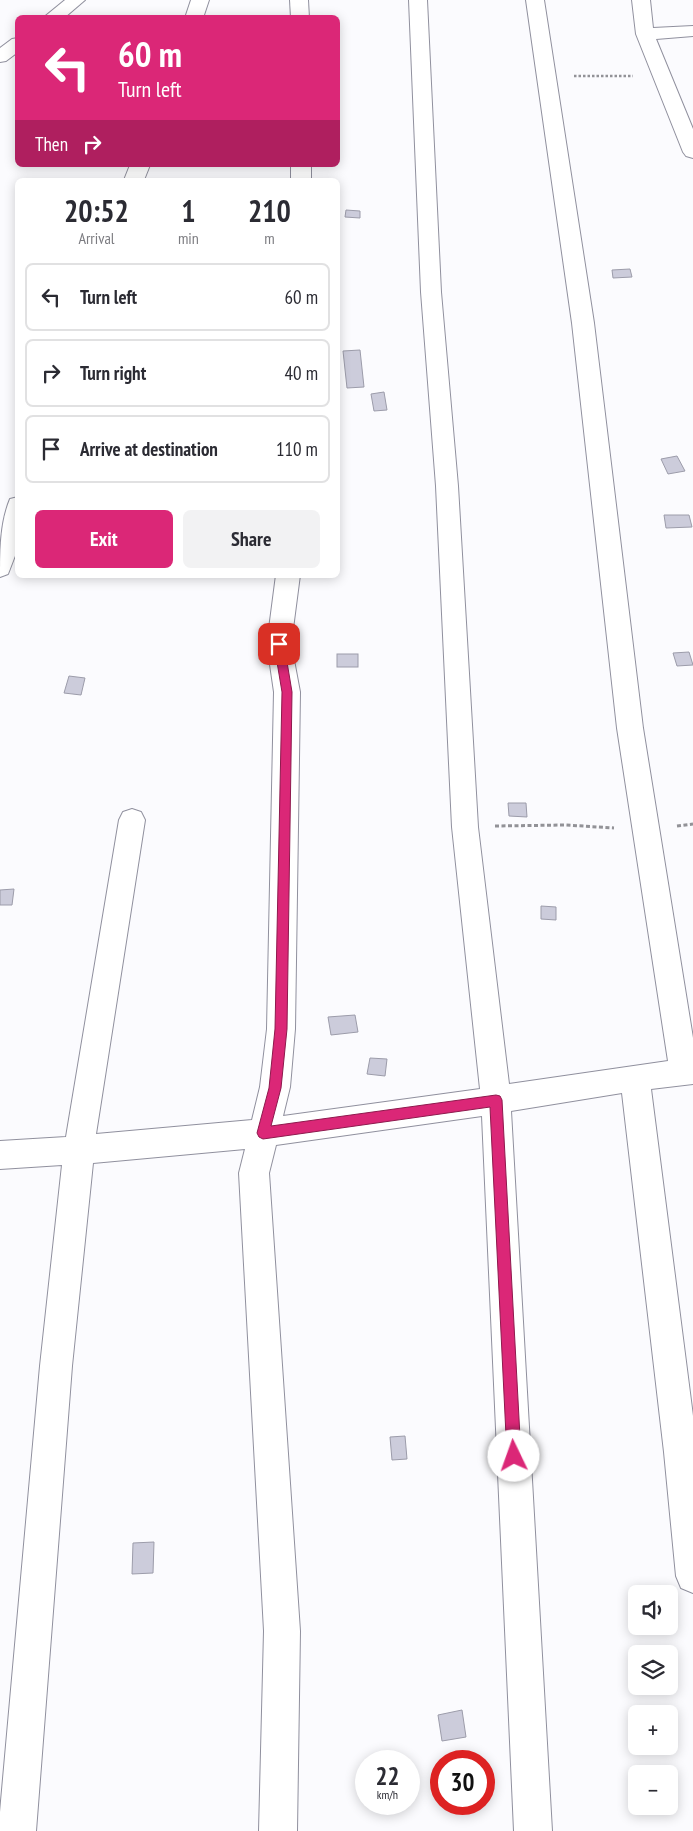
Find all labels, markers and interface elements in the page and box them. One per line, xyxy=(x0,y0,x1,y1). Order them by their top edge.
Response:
text: 60 m xyxy=(118,31,182,77)
icon: left xyxy=(35,35,100,100)
text: Turn left xyxy=(118,75,182,103)
icon: right xyxy=(78,130,106,158)
text: Then xyxy=(35,132,68,156)
text: 20:52 xyxy=(64,191,129,230)
text: 1 xyxy=(181,191,196,230)
text: 210 xyxy=(248,191,291,230)
text: Arrival xyxy=(78,228,115,248)
text: min xyxy=(178,228,199,248)
text: m xyxy=(264,228,275,248)
icon: left xyxy=(37,283,65,311)
text: Turn left xyxy=(80,285,137,309)
text: 60 m xyxy=(285,285,318,309)
icon: right xyxy=(37,359,65,387)
text: Turn right xyxy=(80,361,146,385)
text: 40 m xyxy=(285,361,318,385)
icon: arrive xyxy=(37,435,65,463)
text: Arrive at destination xyxy=(80,437,218,461)
text: 110 m xyxy=(276,437,318,461)
button: Exit xyxy=(35,510,173,568)
button: Share xyxy=(183,510,320,568)
pin xyxy=(258,623,300,665)
icon: arrive xyxy=(265,630,293,658)
position arrow xyxy=(487,1429,539,1481)
map controls xyxy=(628,1585,678,1815)
button: sound xyxy=(628,1585,678,1635)
button: layers xyxy=(628,1645,678,1695)
button: + xyxy=(628,1705,678,1755)
speed limit sign: 30 xyxy=(430,1750,495,1815)
text: 22 xyxy=(376,1760,399,1792)
button: − xyxy=(628,1765,678,1815)
text: km/h xyxy=(377,1787,398,1802)

